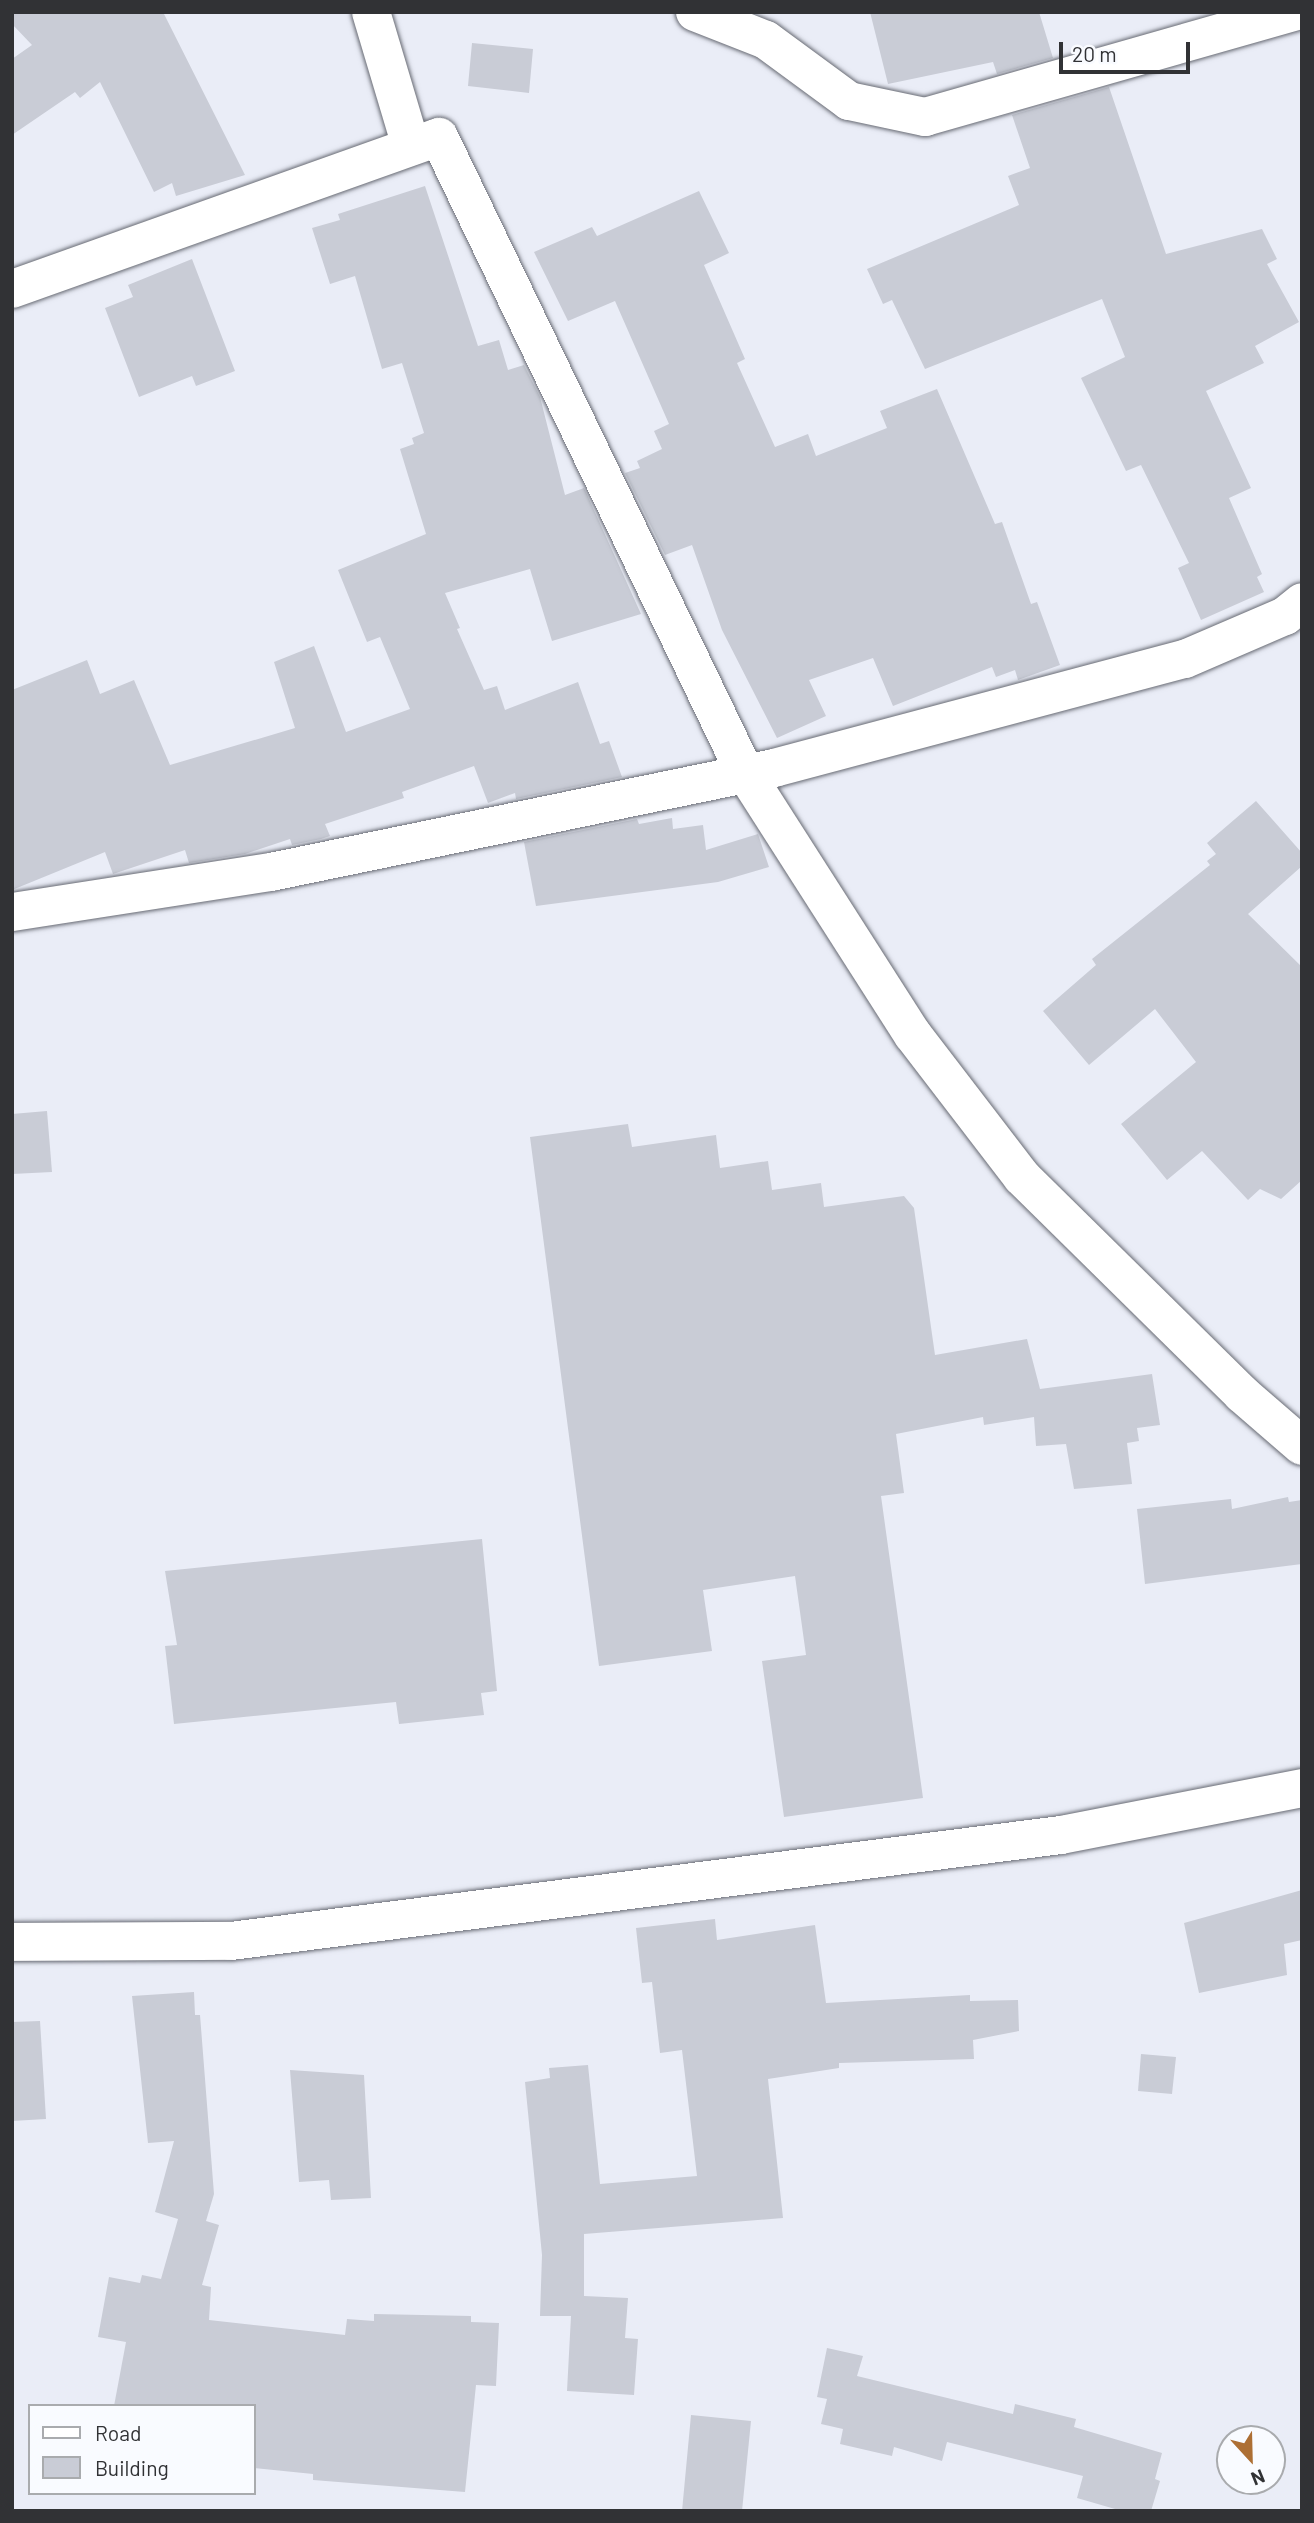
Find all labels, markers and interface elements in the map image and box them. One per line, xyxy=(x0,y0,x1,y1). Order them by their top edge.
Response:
scale bar xyxy=(1062,28,1193,72)
text: 20 m xyxy=(1072,41,1117,66)
legend xyxy=(28,2404,256,2495)
text: Road xyxy=(95,2420,141,2445)
north arrow xyxy=(1216,2425,1286,2495)
text: Building xyxy=(95,2455,169,2480)
text: N xyxy=(1248,2465,1268,2491)

